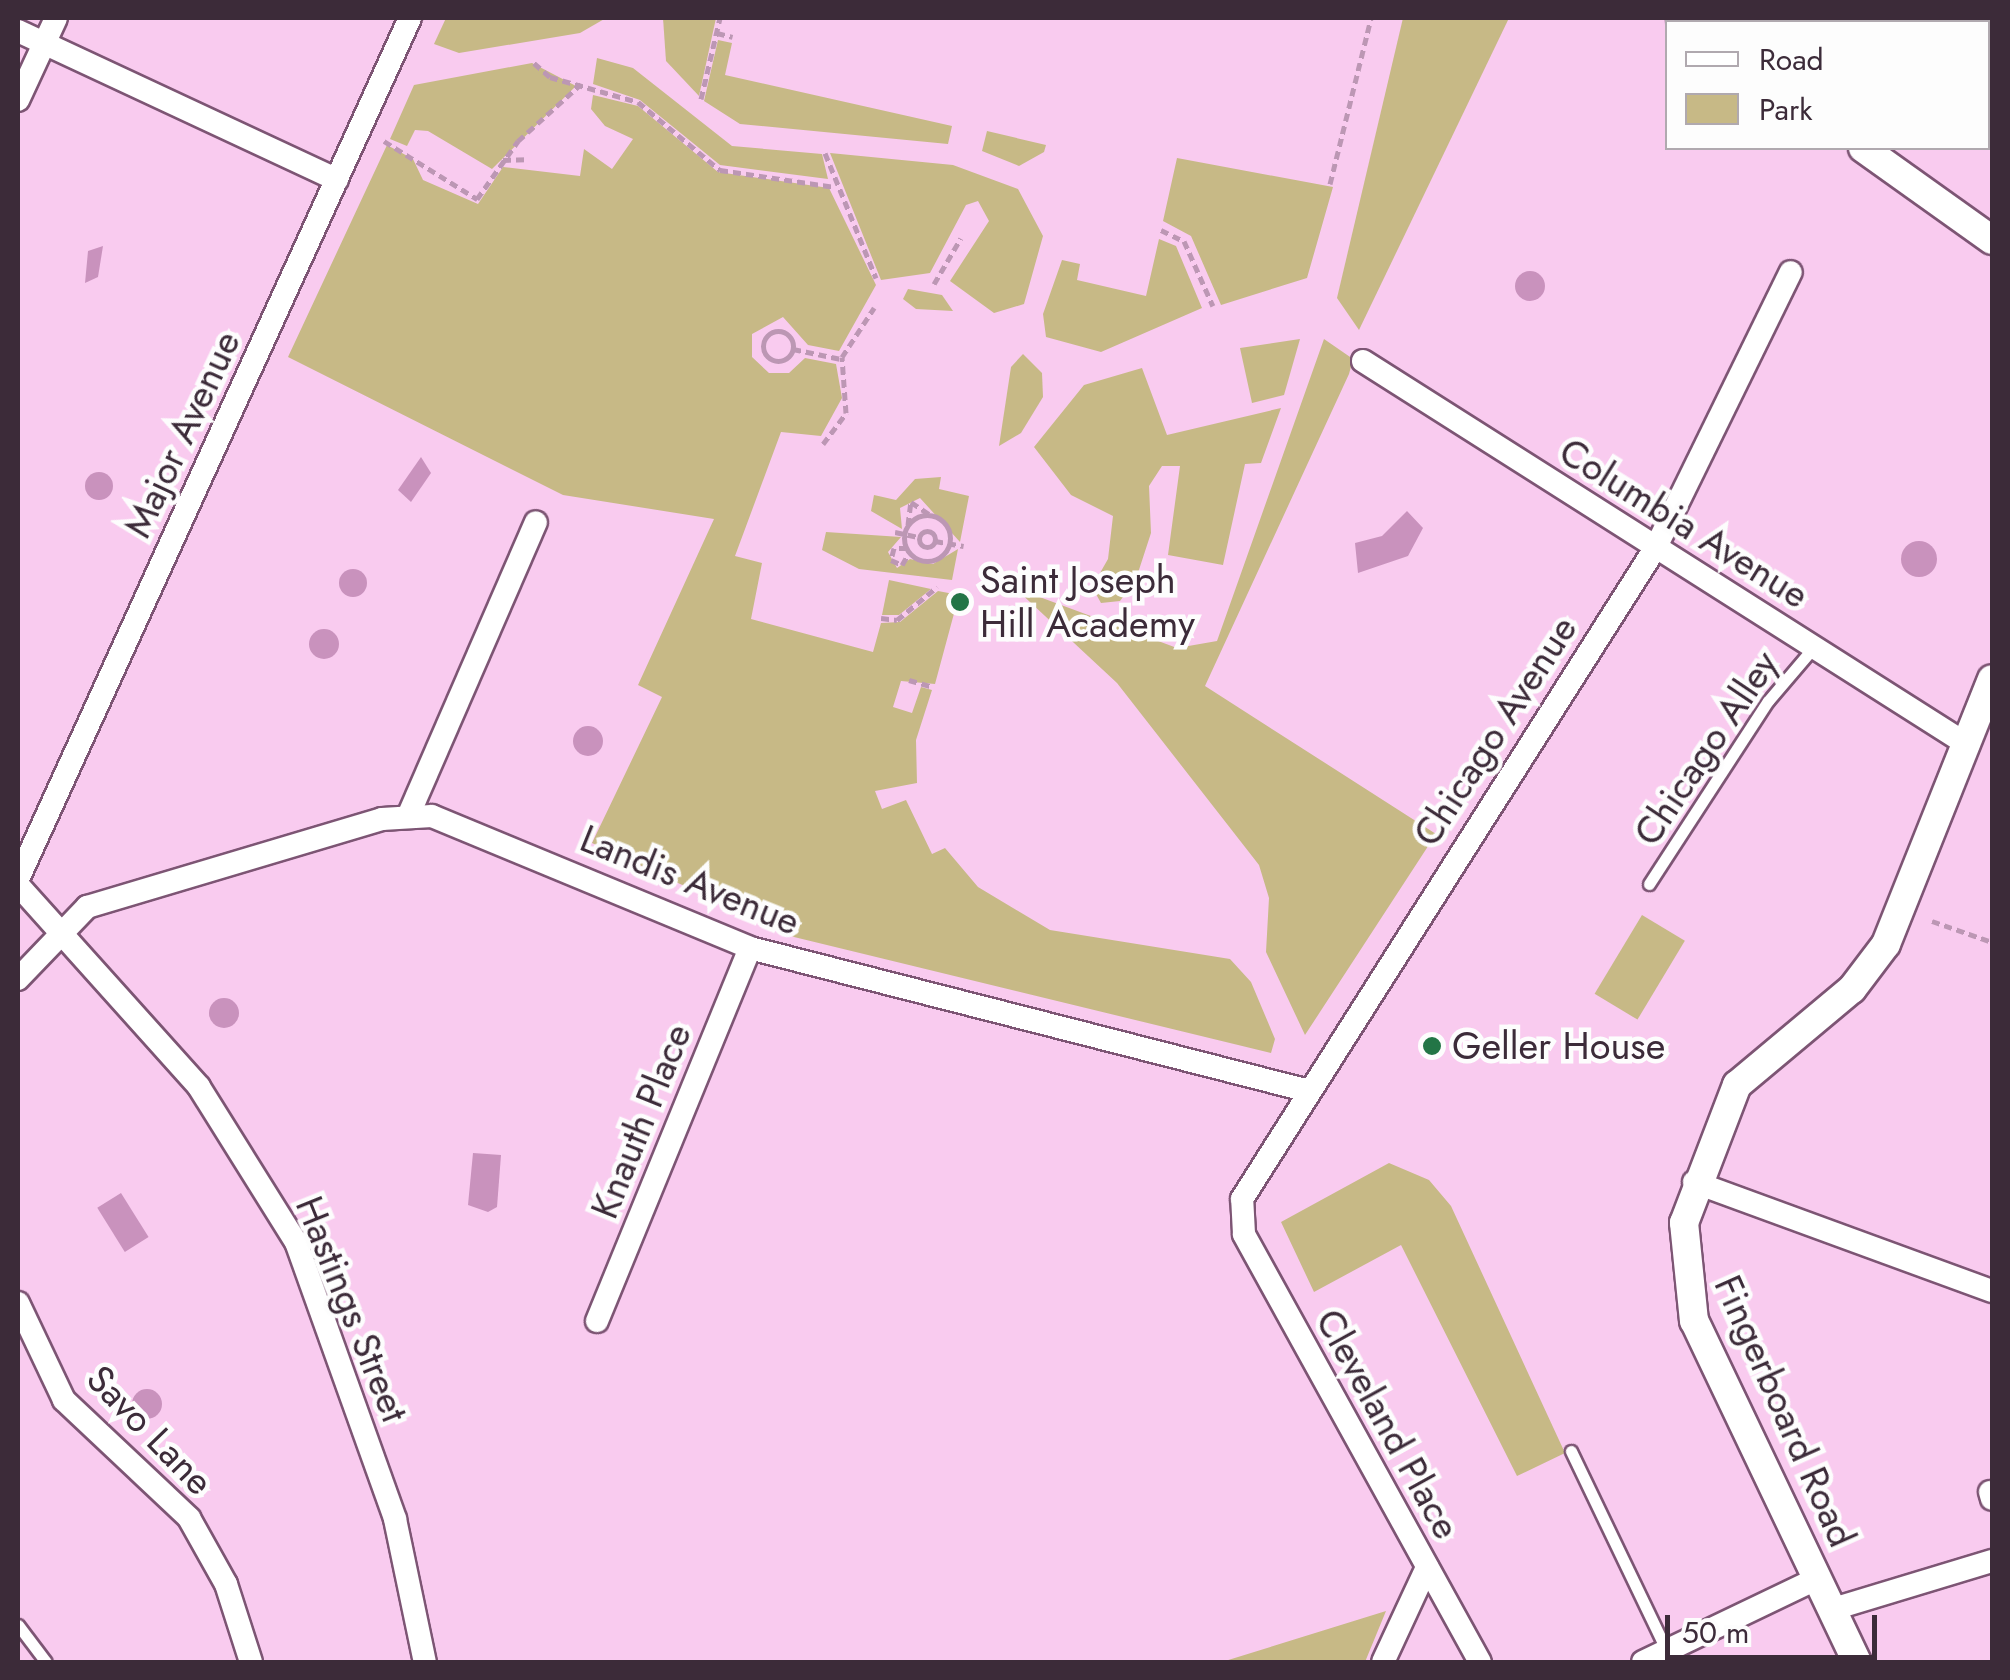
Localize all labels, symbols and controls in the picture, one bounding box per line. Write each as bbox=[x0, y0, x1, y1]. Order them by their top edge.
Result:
legend bbox=[1665, 20, 1990, 150]
text: Road bbox=[1759, 38, 1824, 81]
text: Park bbox=[1759, 88, 1812, 131]
street label: Major Avenue bbox=[114, 324, 250, 544]
street label: Columbia Avenue bbox=[1551, 428, 1817, 618]
place label: Saint Joseph Hill Academy bbox=[980, 557, 1195, 646]
marker: Saint Joseph Hill Academy bbox=[949, 591, 971, 613]
street label: Chicago Avenue bbox=[1404, 608, 1586, 854]
street label: Chicago Alley bbox=[1624, 642, 1788, 854]
street label: Landis Avenue bbox=[574, 815, 806, 945]
street label: Knauth Place bbox=[581, 1017, 701, 1225]
place label: Geller House bbox=[1452, 1023, 1665, 1069]
marker: Geller House bbox=[1421, 1035, 1443, 1057]
street label: Hastings Street bbox=[286, 1190, 418, 1428]
street label: Fingerboard Road bbox=[1705, 1268, 1865, 1554]
street label: Cleveland Place bbox=[1306, 1301, 1470, 1547]
street label: Savo Lane bbox=[77, 1356, 223, 1504]
scale bar bbox=[1670, 1595, 1882, 1657]
text: 50 m bbox=[1682, 1611, 1749, 1654]

